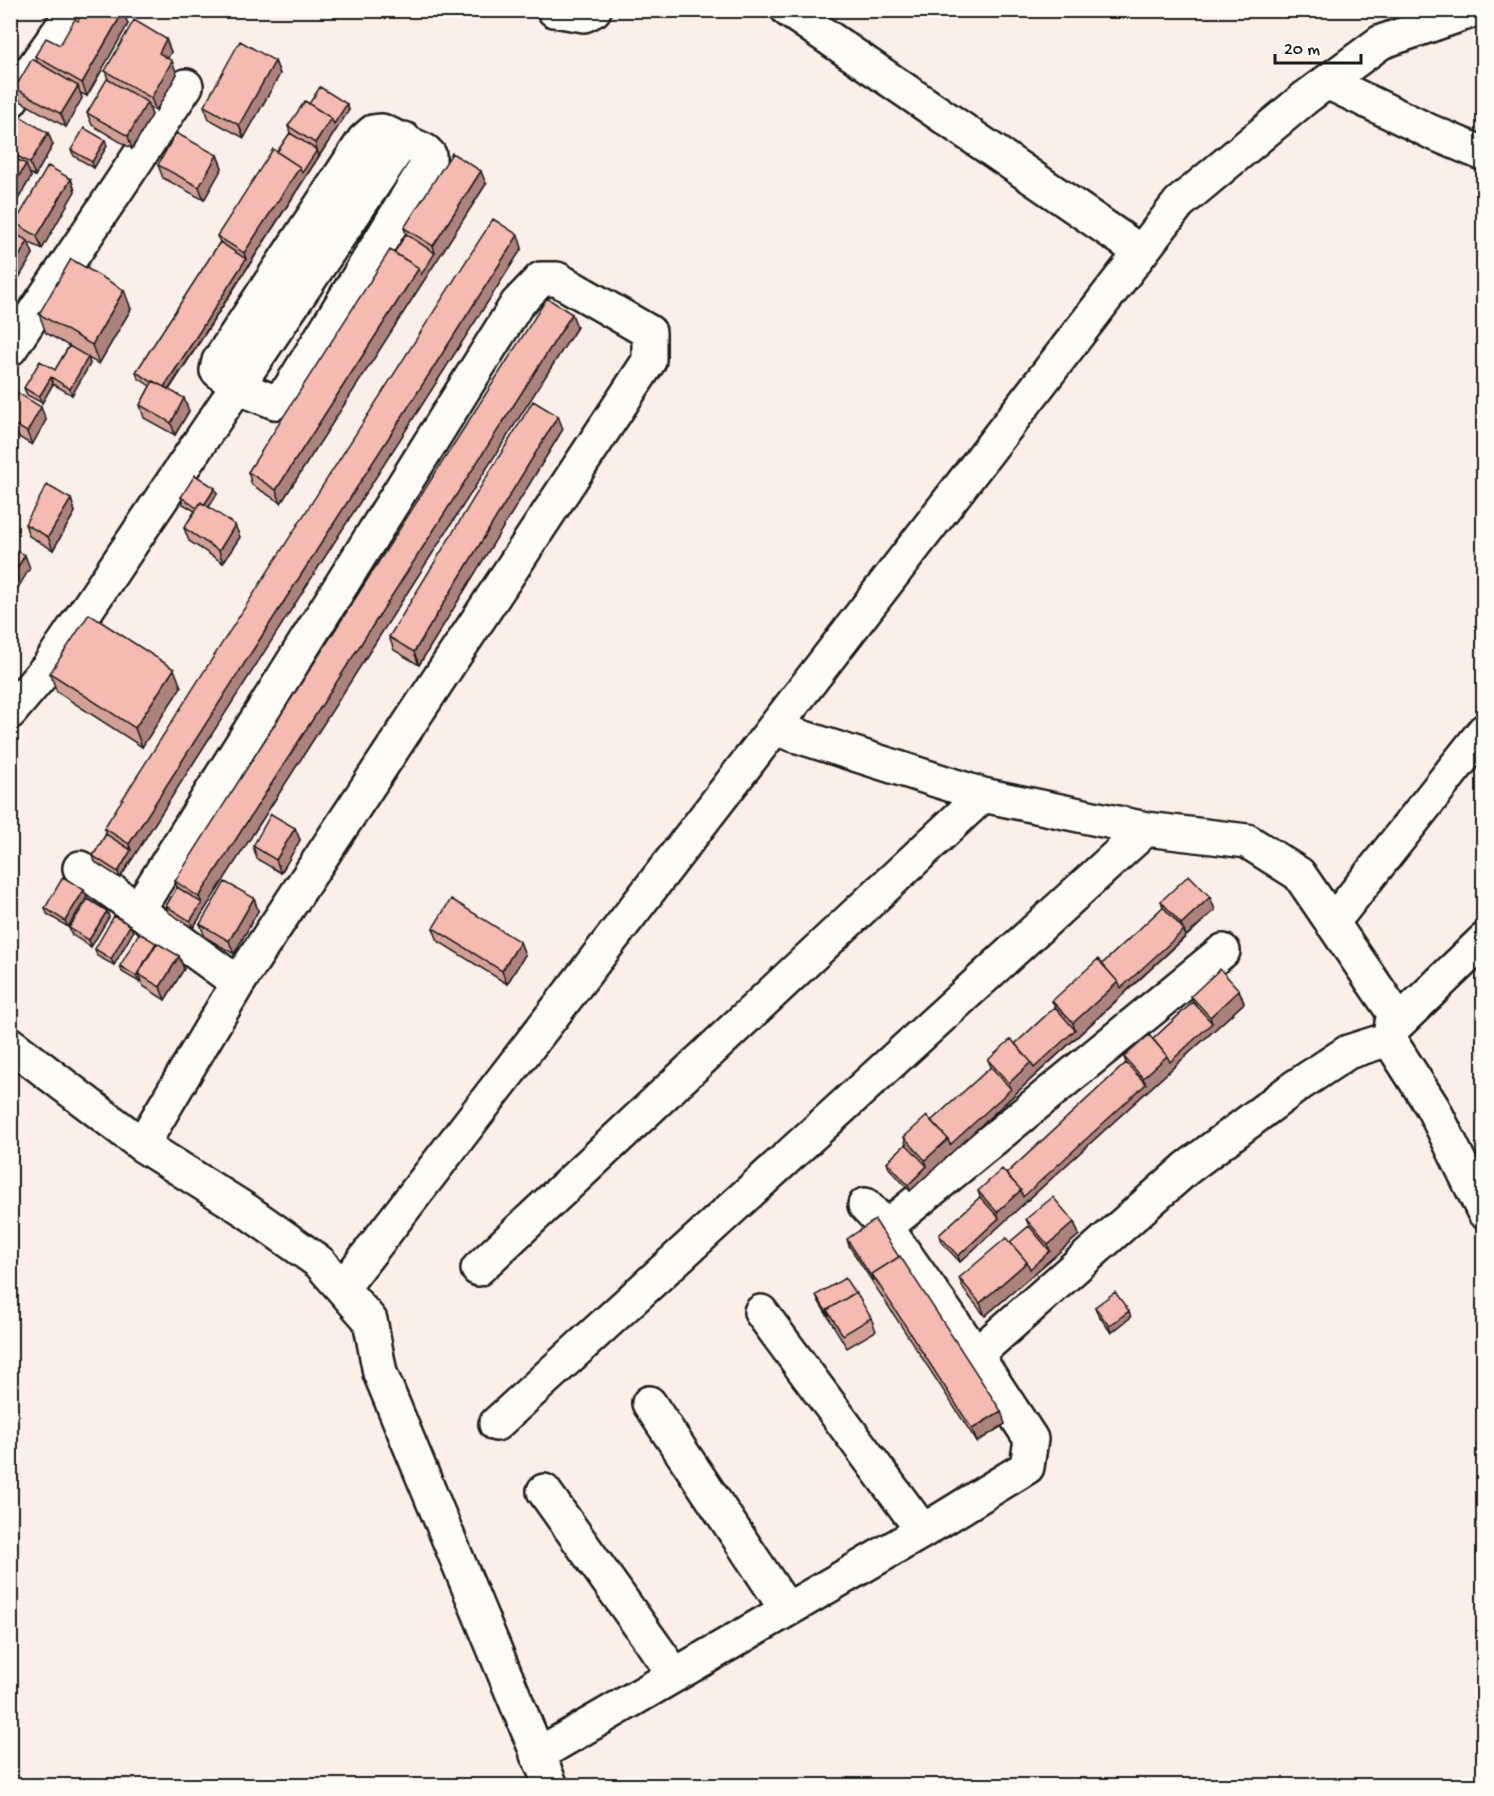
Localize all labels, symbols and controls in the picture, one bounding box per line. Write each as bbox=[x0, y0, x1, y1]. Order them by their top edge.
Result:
scale bar bbox=[1275, 27, 1360, 65]
text: 20 m bbox=[1284, 40, 1320, 61]

